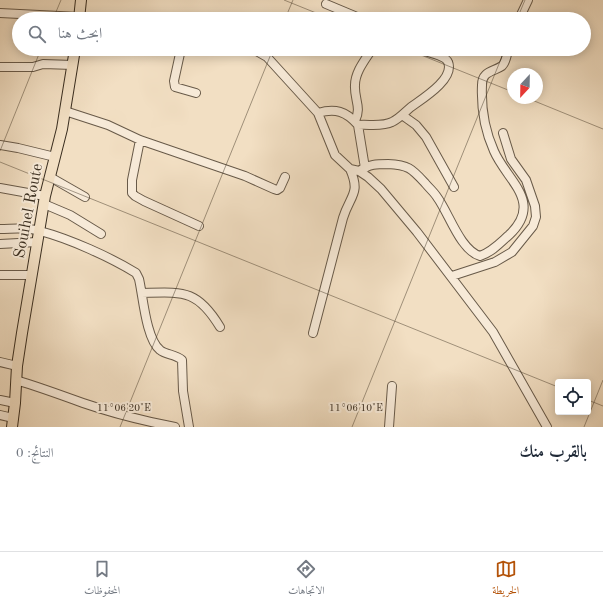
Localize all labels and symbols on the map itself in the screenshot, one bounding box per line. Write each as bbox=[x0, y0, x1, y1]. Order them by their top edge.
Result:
north arrow bbox=[507, 68, 543, 104]
street label: Souihel Route bbox=[12, 162, 46, 260]
text: 11°06'20"E bbox=[97, 403, 151, 413]
text: 11°06'10"E bbox=[329, 403, 383, 413]

